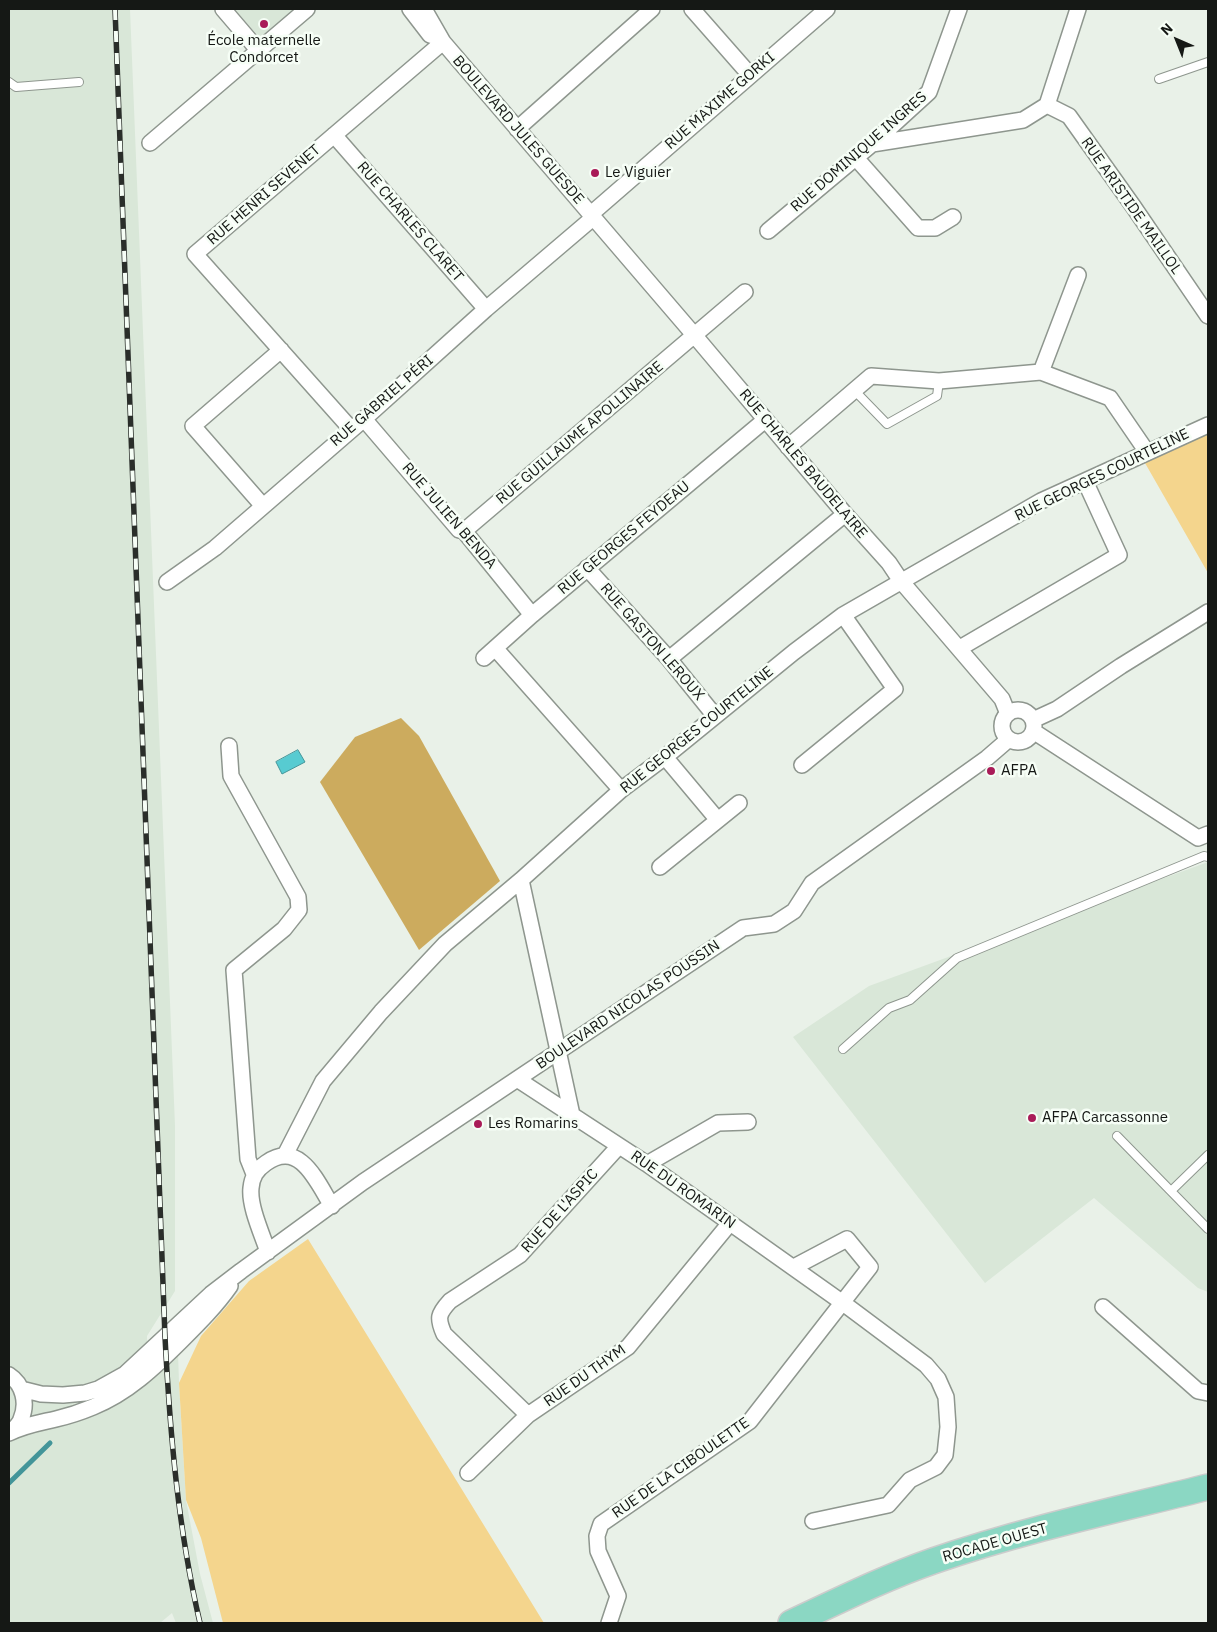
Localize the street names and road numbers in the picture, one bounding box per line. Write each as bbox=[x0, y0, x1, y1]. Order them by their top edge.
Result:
street label: RUE MAXIME GORKI bbox=[661, 48, 779, 154]
street label: BOULEVARD JULES GUESDE bbox=[448, 52, 588, 208]
street label: RUE DOMINIQUE INGRES bbox=[787, 88, 931, 216]
street label: RUE ARISTIDE MAILLOL bbox=[1077, 134, 1185, 278]
street label: RUE HENRI SEVENET bbox=[204, 141, 324, 249]
street label: RUE CHARLES CLARET bbox=[353, 158, 467, 286]
street label: RUE GABRIEL PÉRI bbox=[327, 351, 437, 451]
street label: RUE GUILLAUME APOLLINAIRE bbox=[493, 358, 667, 508]
street label: RUE CHARLES BAUDELAIRE bbox=[735, 386, 871, 542]
street label: RUE GEORGES COURTELINE bbox=[1012, 425, 1192, 525]
street label: RUE JULIEN BENDA bbox=[398, 459, 500, 573]
street label: RUE GEORGES FEYDEAU bbox=[554, 478, 694, 598]
street label: RUE GASTON LEROUX bbox=[596, 580, 708, 704]
street label: RUE GEORGES COURTELINE bbox=[617, 663, 777, 797]
street label: BOULEVARD NICOLAS POUSSIN bbox=[533, 937, 723, 1073]
street label: RUE DU ROMARIN bbox=[627, 1147, 739, 1233]
street label: RUE DE L'ASPIC bbox=[518, 1165, 602, 1257]
street label: RUE DU THYM bbox=[541, 1341, 629, 1411]
street label: RUE DE LA CIBOULETTE bbox=[609, 1414, 753, 1522]
street label: ROCADE OUEST bbox=[941, 1519, 1049, 1567]

